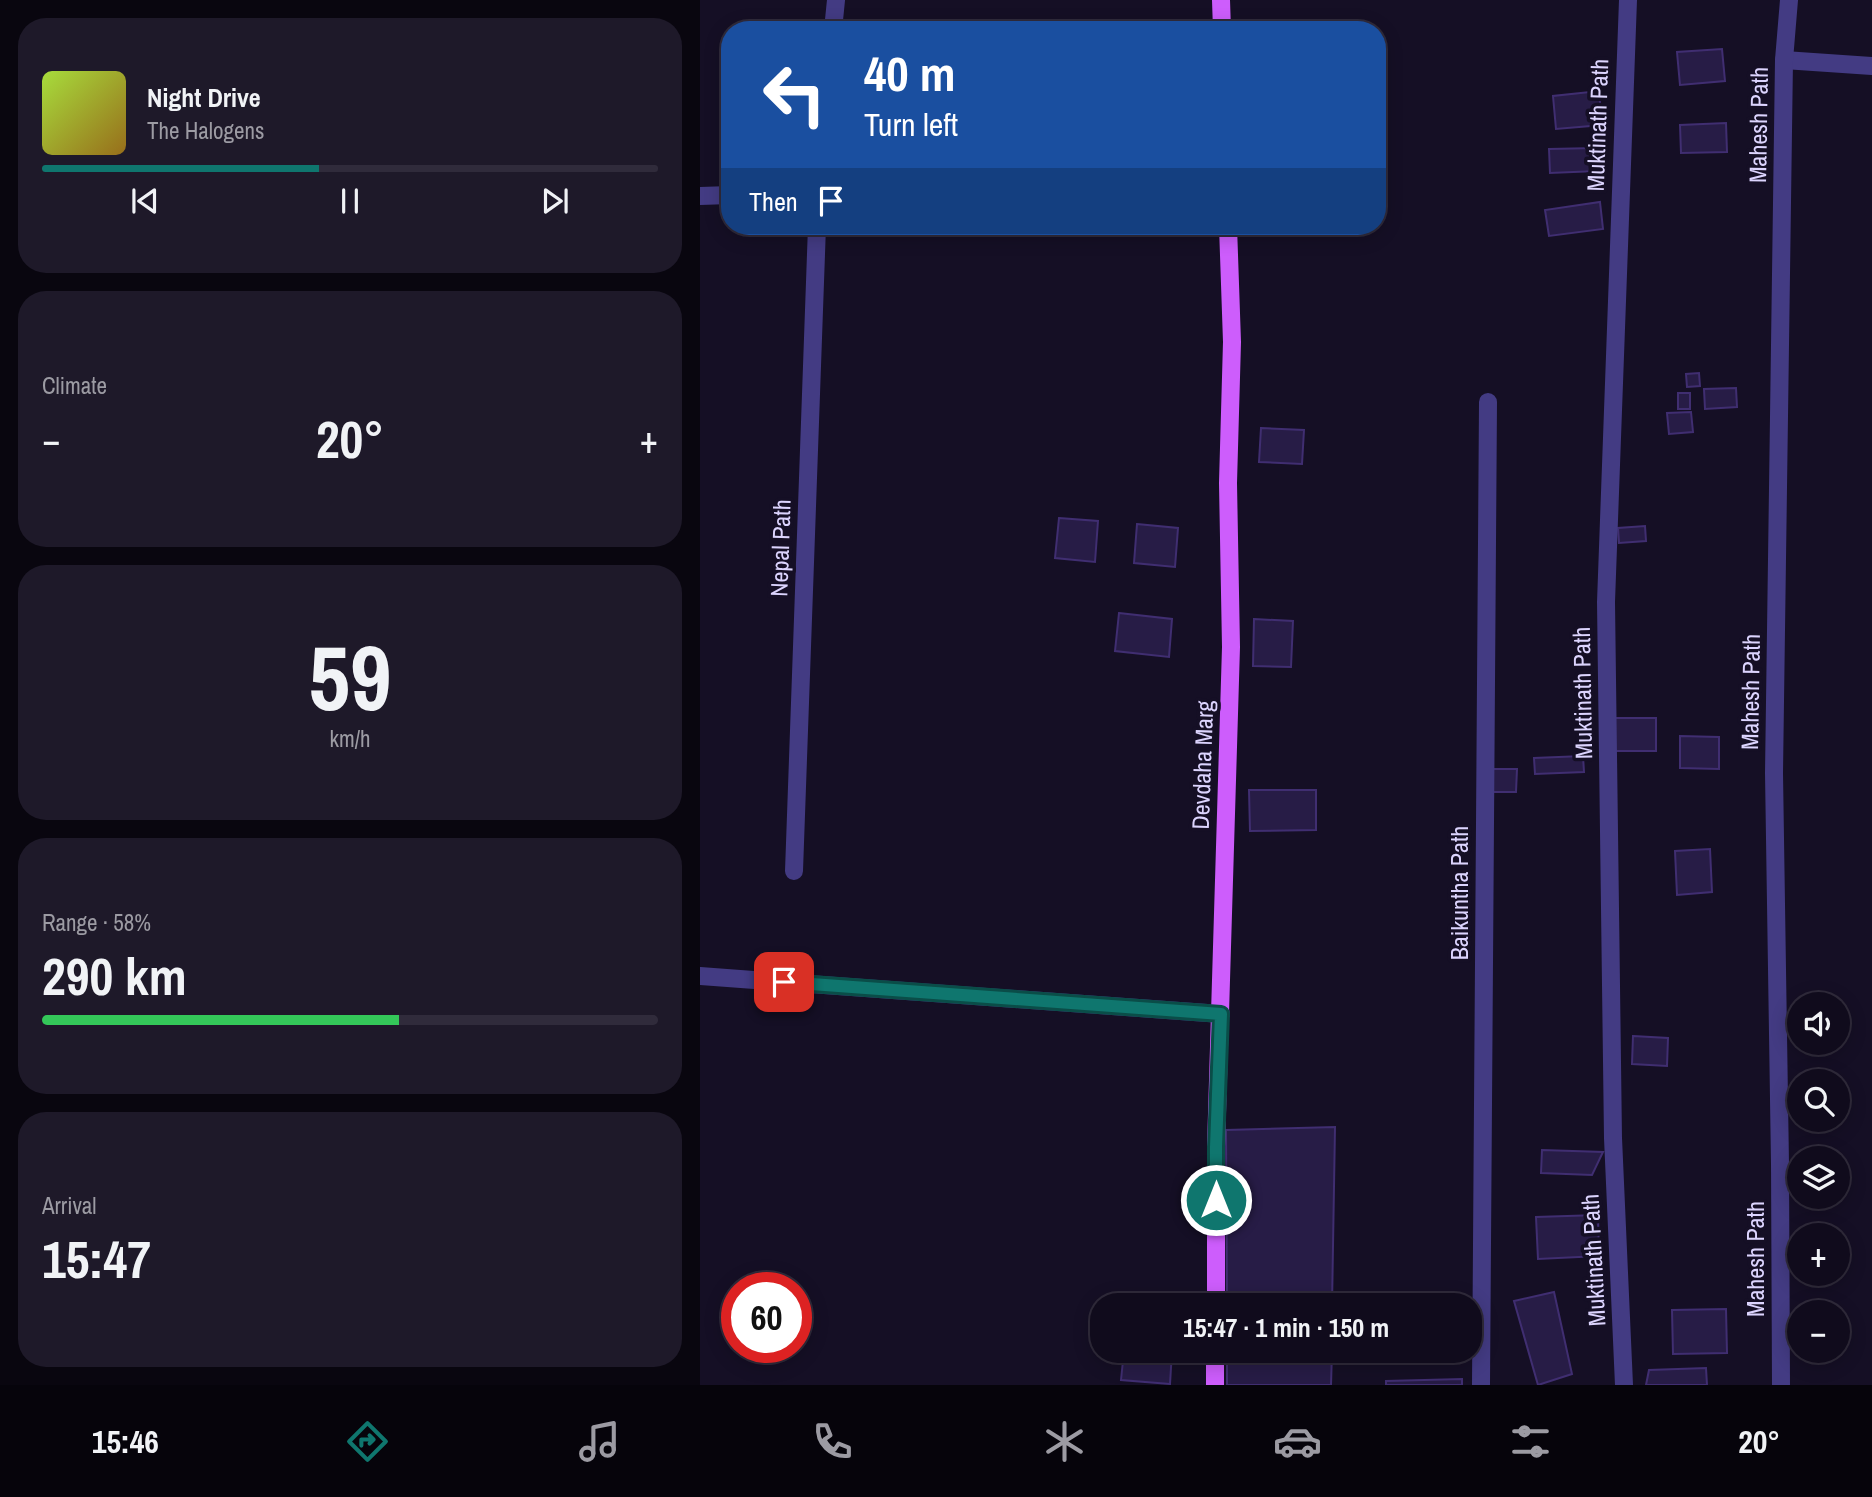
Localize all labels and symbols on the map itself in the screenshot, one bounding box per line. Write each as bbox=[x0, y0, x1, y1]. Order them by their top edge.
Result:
street label: Muktinath Path bbox=[1579, 58, 1615, 192]
street label: Mahesh Path bbox=[1741, 67, 1775, 183]
street label: Nepal Path bbox=[762, 499, 798, 597]
street label: Muktinath Path bbox=[1565, 627, 1599, 759]
street label: Mahesh Path bbox=[1733, 634, 1767, 750]
street label: Devdaha Marg bbox=[1184, 700, 1220, 830]
street label: Baikuntha Path bbox=[1443, 826, 1475, 960]
pin bbox=[754, 952, 814, 1012]
position arrow bbox=[1179, 1163, 1253, 1237]
street label: Muktinath Path bbox=[1574, 1193, 1612, 1327]
street label: Mahesh Path bbox=[1739, 1201, 1771, 1317]
speed limit sign: 60 bbox=[721, 1272, 812, 1363]

